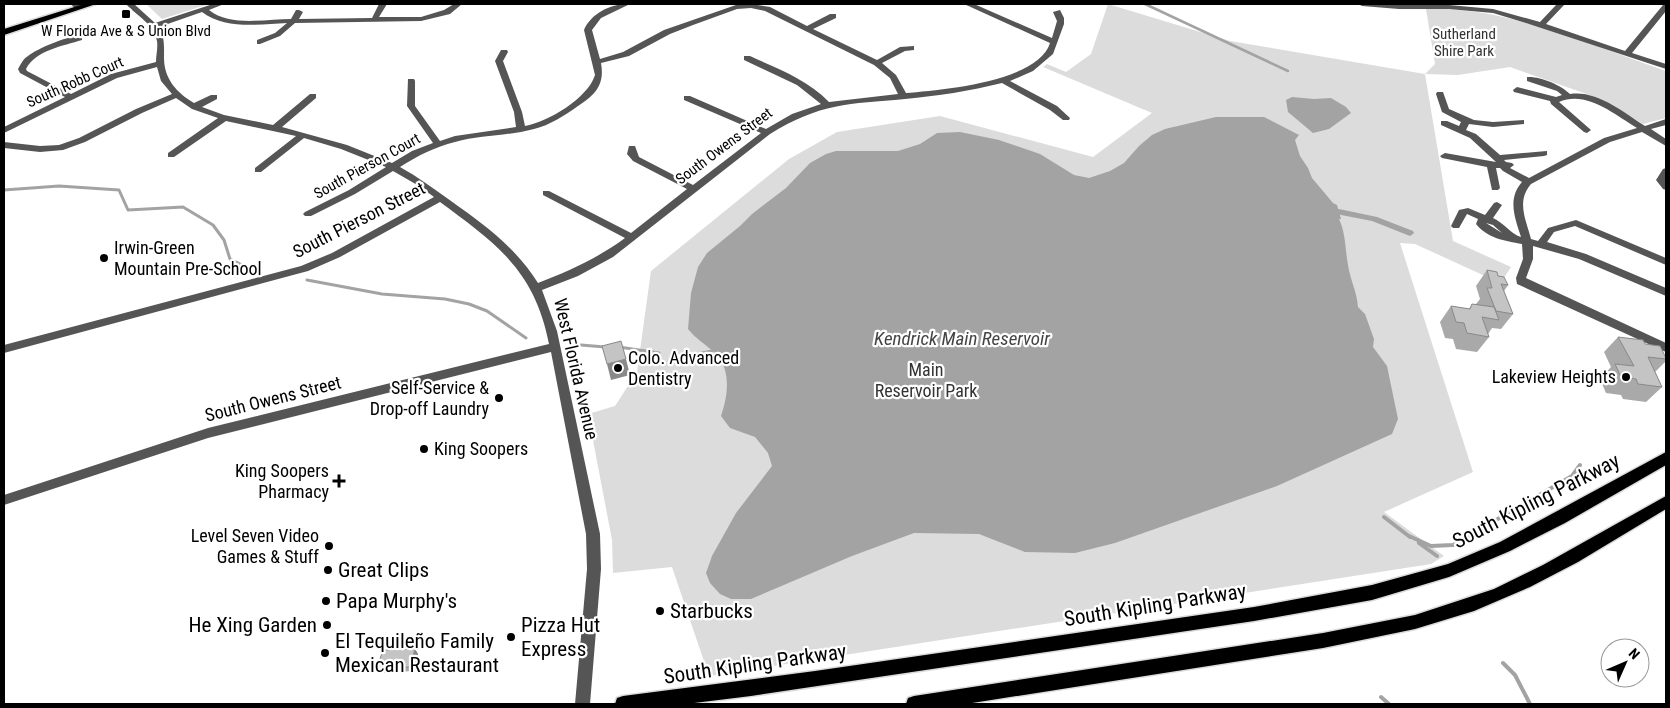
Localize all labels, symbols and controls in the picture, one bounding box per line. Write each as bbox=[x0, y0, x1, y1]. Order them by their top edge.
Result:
marker: W Florida Ave & S Union Blvd bbox=[120, 8, 132, 20]
place label: W Florida Ave & S Union Blvd bbox=[41, 22, 211, 40]
park label: Sutherland Shire Park bbox=[1432, 25, 1496, 60]
street label: South Robb Court bbox=[24, 53, 126, 111]
street label: South Owens Street bbox=[672, 104, 776, 188]
street label: South Pierson Court bbox=[311, 129, 423, 203]
street label: South Pierson Street bbox=[289, 177, 428, 262]
place label: Irwin-Green Mountain Pre-School bbox=[114, 237, 262, 279]
marker: Irwin-Green Mountain Pre-School bbox=[98, 252, 110, 264]
street label: West Florida Avenue bbox=[550, 296, 603, 442]
water label: Kendrick Main Reservoir bbox=[874, 327, 1050, 350]
place label: Colo. Advanced Dentistry bbox=[628, 347, 739, 389]
park label: Main Reservoir Park bbox=[875, 359, 977, 401]
marker: Colo. Advanced Dentistry bbox=[612, 362, 624, 374]
place label: Lakeview Heights bbox=[1492, 366, 1616, 387]
street label: South Owens Street bbox=[203, 371, 343, 426]
marker: Lakeview Heights bbox=[1620, 371, 1632, 383]
place label: Self-Service & Drop-off Laundry bbox=[370, 377, 489, 419]
marker: Self-Service & Drop-off Laundry bbox=[493, 392, 505, 404]
place label: King Soopers bbox=[434, 438, 528, 459]
marker: King Soopers bbox=[418, 443, 430, 455]
street label: South Kipling Parkway bbox=[1449, 448, 1624, 553]
place label: King Soopers Pharmacy bbox=[235, 460, 329, 502]
marker: King Soopers Pharmacy bbox=[333, 475, 345, 487]
place label: Level Seven Video Games & Stuff bbox=[191, 525, 319, 567]
marker: Level Seven Video Games & Stuff bbox=[323, 540, 335, 552]
place label: Great Clips bbox=[338, 558, 429, 582]
marker: Great Clips bbox=[322, 564, 334, 576]
street label: South Kipling Parkway bbox=[1062, 579, 1248, 631]
place label: Papa Murphy's bbox=[336, 589, 457, 613]
marker: Papa Murphy's bbox=[320, 595, 332, 607]
place label: Starbucks bbox=[670, 599, 753, 623]
marker: Starbucks bbox=[654, 605, 666, 617]
place label: He Xing Garden bbox=[188, 613, 317, 637]
place label: Pizza Hut Express bbox=[521, 613, 600, 661]
marker: He Xing Garden bbox=[321, 619, 333, 631]
place label: El Tequileño Family Mexican Restaurant bbox=[335, 629, 499, 677]
marker: Pizza Hut Express bbox=[505, 631, 517, 643]
north arrow bbox=[1600, 638, 1650, 688]
street label: South Kipling Parkway bbox=[662, 639, 848, 689]
text: N bbox=[1626, 645, 1643, 662]
marker: El Tequileño Family Mexican Restaurant bbox=[319, 647, 331, 659]

